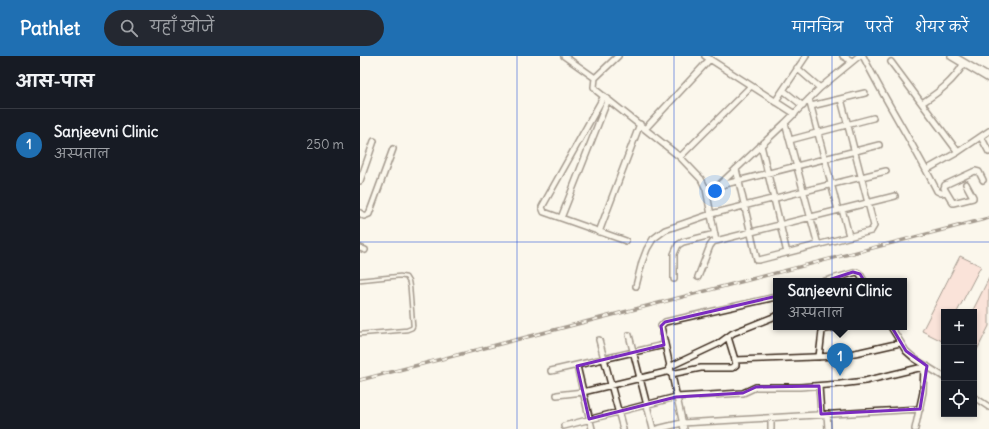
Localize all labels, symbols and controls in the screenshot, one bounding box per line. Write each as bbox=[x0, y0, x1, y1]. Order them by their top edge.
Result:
search box bbox=[104, 10, 384, 46]
text: Pathlet bbox=[20, 16, 80, 40]
icon: search bbox=[118, 17, 140, 39]
text: यहाँ खोजें bbox=[150, 17, 214, 36]
text: मानचित्र bbox=[792, 18, 843, 36]
text: परतें bbox=[865, 18, 893, 36]
text: शेयर करें bbox=[915, 18, 969, 36]
text: आस-पास bbox=[16, 70, 94, 92]
text: Sanjeevni Clinic bbox=[54, 122, 158, 141]
text: 1 bbox=[26, 136, 32, 153]
text: 250 m bbox=[306, 136, 344, 153]
text: अस्पताल bbox=[54, 145, 109, 162]
your location bbox=[705, 181, 725, 201]
popup bbox=[773, 278, 907, 330]
text: Sanjeevni Clinic bbox=[788, 281, 892, 300]
text: अस्पताल bbox=[788, 304, 843, 321]
map controls bbox=[941, 309, 977, 417]
button: + bbox=[941, 309, 977, 345]
pin: 1 bbox=[827, 343, 853, 376]
button: − bbox=[941, 345, 977, 381]
button: locate bbox=[941, 381, 977, 417]

